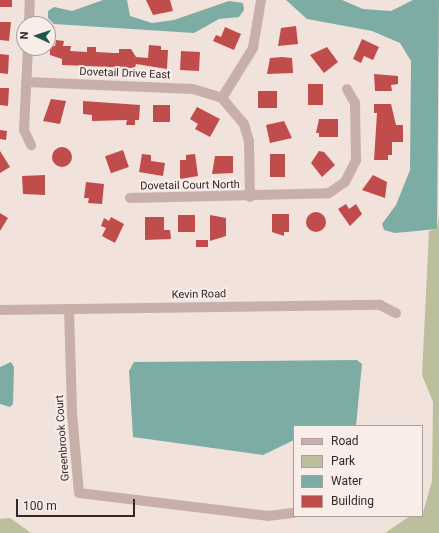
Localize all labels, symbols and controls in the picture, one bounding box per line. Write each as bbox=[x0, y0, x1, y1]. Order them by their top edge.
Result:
north arrow bbox=[16, 16, 56, 56]
text: N bbox=[18, 31, 31, 40]
street label: Dovetail Drive East bbox=[79, 66, 171, 82]
street label: Dovetail Court North bbox=[140, 179, 240, 193]
street label: Kevin Road bbox=[172, 288, 226, 302]
street label: Greenbrook Court bbox=[53, 394, 73, 482]
legend bbox=[293, 425, 423, 517]
text: Road bbox=[331, 434, 359, 448]
text: Park bbox=[331, 454, 355, 468]
text: Water bbox=[331, 474, 362, 488]
scale bar bbox=[18, 491, 137, 517]
text: Building bbox=[331, 494, 374, 508]
text: 100 m bbox=[23, 499, 57, 513]

